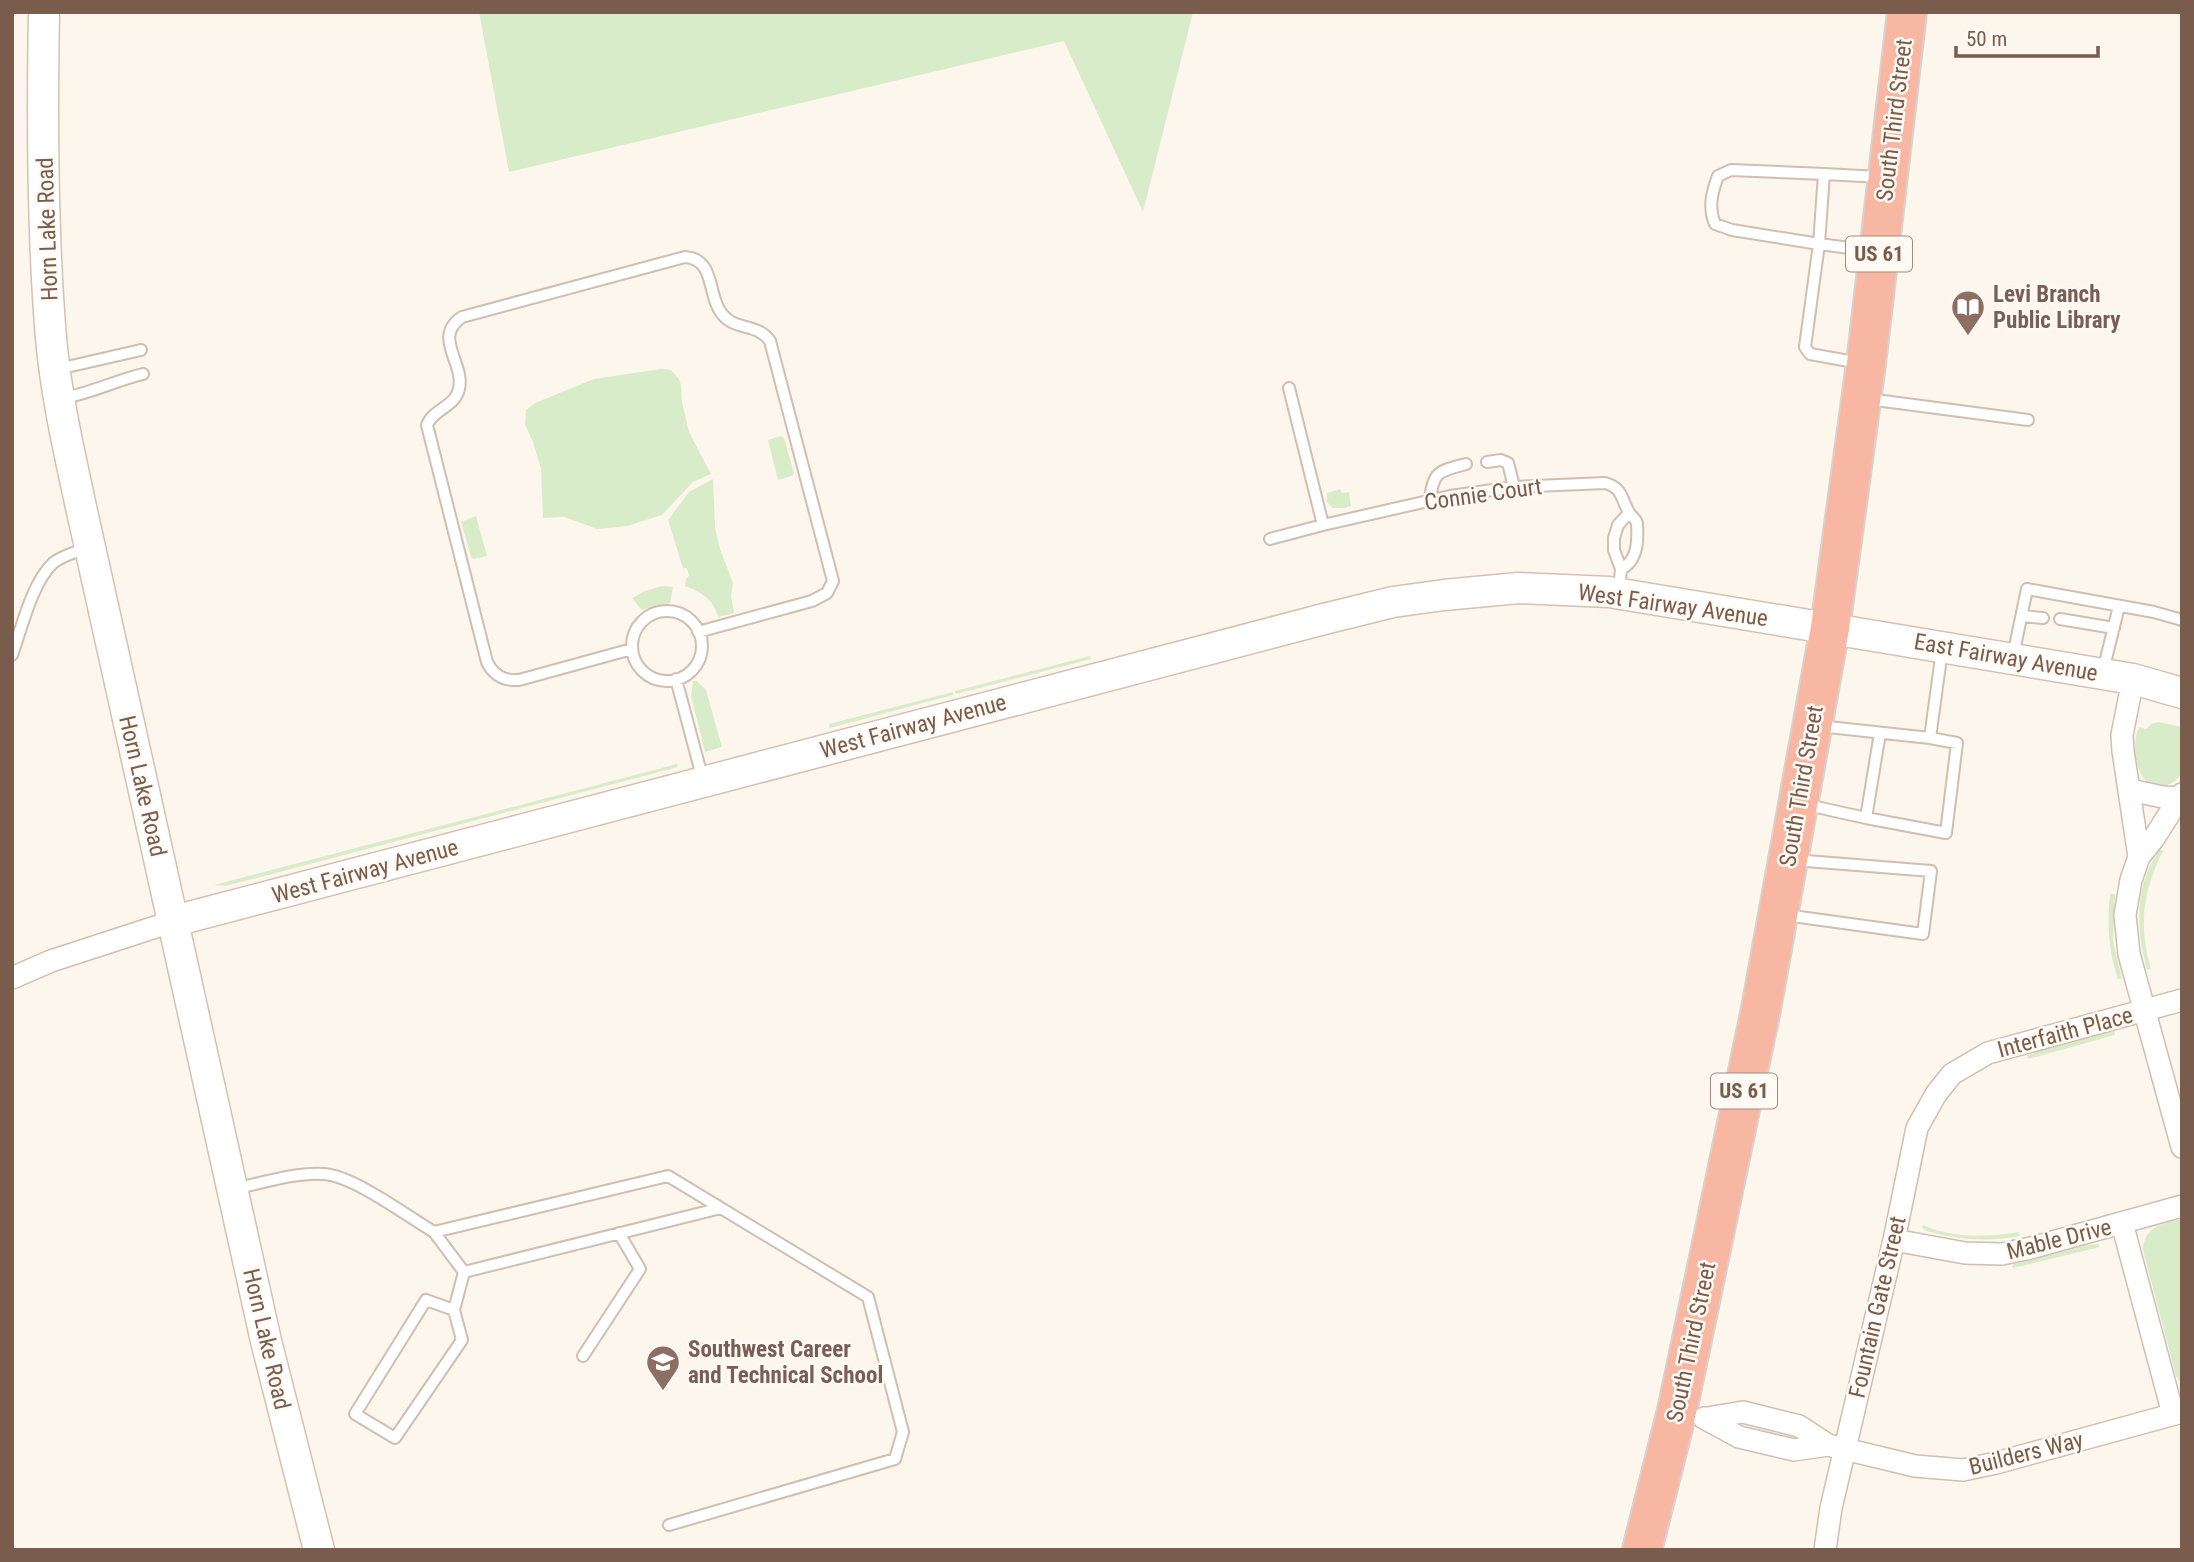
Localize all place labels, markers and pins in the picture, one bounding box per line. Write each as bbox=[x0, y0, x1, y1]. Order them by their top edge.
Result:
place label: Levi Branch Public Library bbox=[1993, 281, 2121, 334]
library icon: Levi Branch Public Library bbox=[1949, 288, 1987, 337]
place label: Southwest Career and Technical School bbox=[688, 1336, 883, 1389]
school or university icon: Southwest Career and Technical School bbox=[644, 1343, 682, 1392]

